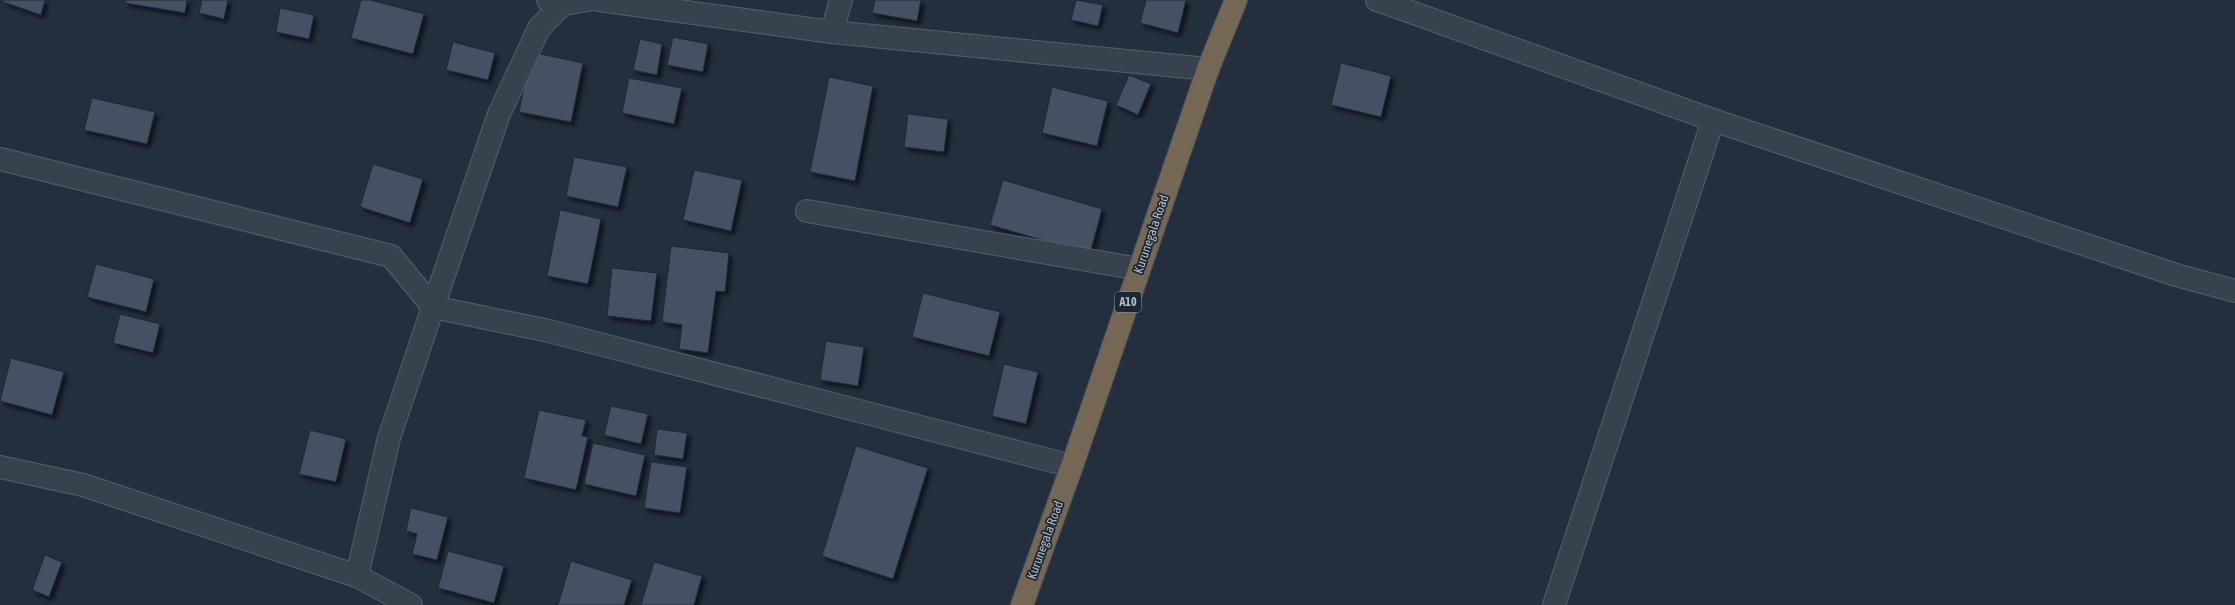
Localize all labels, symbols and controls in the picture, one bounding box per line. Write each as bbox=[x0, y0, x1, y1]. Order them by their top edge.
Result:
street label: Kurunegala Road bbox=[1131, 193, 1171, 275]
road number: A10 bbox=[1115, 292, 1141, 312]
street label: Kurunegala Road bbox=[1024, 499, 1066, 581]

